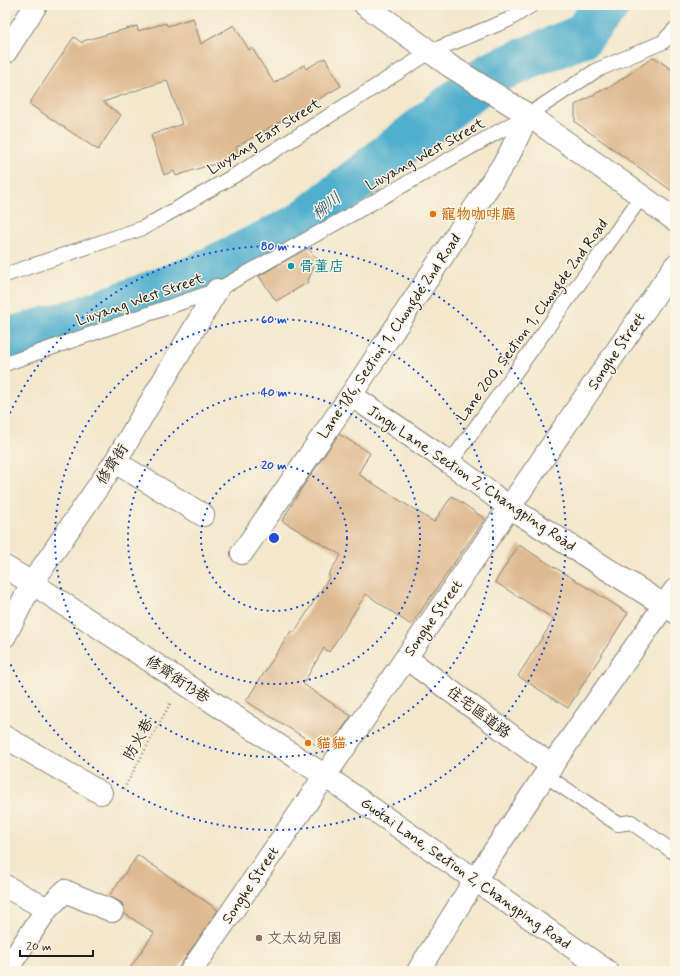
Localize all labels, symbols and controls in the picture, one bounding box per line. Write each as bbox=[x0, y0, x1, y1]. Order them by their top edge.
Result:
street label: Liuyang East Street bbox=[204, 94, 325, 180]
street label: Liuyang West Street bbox=[362, 114, 489, 196]
water label: 柳川 bbox=[308, 187, 347, 224]
place label: 寵物咖啡廳 bbox=[441, 205, 516, 225]
marker: 寵物咖啡廳 bbox=[428, 209, 438, 219]
street label: Lane 200, Section 1, Chongde 2nd Road bbox=[452, 215, 614, 426]
street label: Lane 186, Section 1, Chongde 2nd Road bbox=[314, 230, 467, 443]
text: 80 m bbox=[261, 239, 288, 255]
place label: 骨董店 bbox=[299, 257, 344, 277]
marker: 骨董店 bbox=[286, 261, 296, 271]
street label: Liuyang West Street bbox=[74, 269, 207, 331]
street label: Songhe Street bbox=[584, 309, 651, 395]
text: 60 m bbox=[261, 312, 287, 328]
text: 40 m bbox=[261, 385, 288, 401]
street label: Jingu Lane, Section 2, Changping Road bbox=[363, 401, 580, 557]
street label: 修齊街 bbox=[92, 440, 133, 489]
text: 20 m bbox=[261, 458, 287, 474]
centre of rings bbox=[267, 531, 281, 545]
street label: Songhe Street bbox=[400, 576, 469, 661]
street label: 修齊街13巷 bbox=[141, 652, 214, 708]
street label: 住宅區道路 bbox=[442, 682, 514, 743]
street label: 防火巷 bbox=[119, 715, 158, 764]
place label: 貓貓 bbox=[316, 734, 346, 754]
marker: 貓貓 bbox=[303, 738, 313, 748]
street label: Guotai Lane, Section 2, Changping Road bbox=[356, 793, 575, 954]
street label: Songhe Street bbox=[218, 843, 285, 929]
place label: 文太幼兒園 bbox=[267, 929, 342, 949]
scale bar bbox=[20, 932, 93, 958]
marker: 文太幼兒園 bbox=[254, 933, 264, 943]
text: 20 m bbox=[26, 939, 52, 955]

